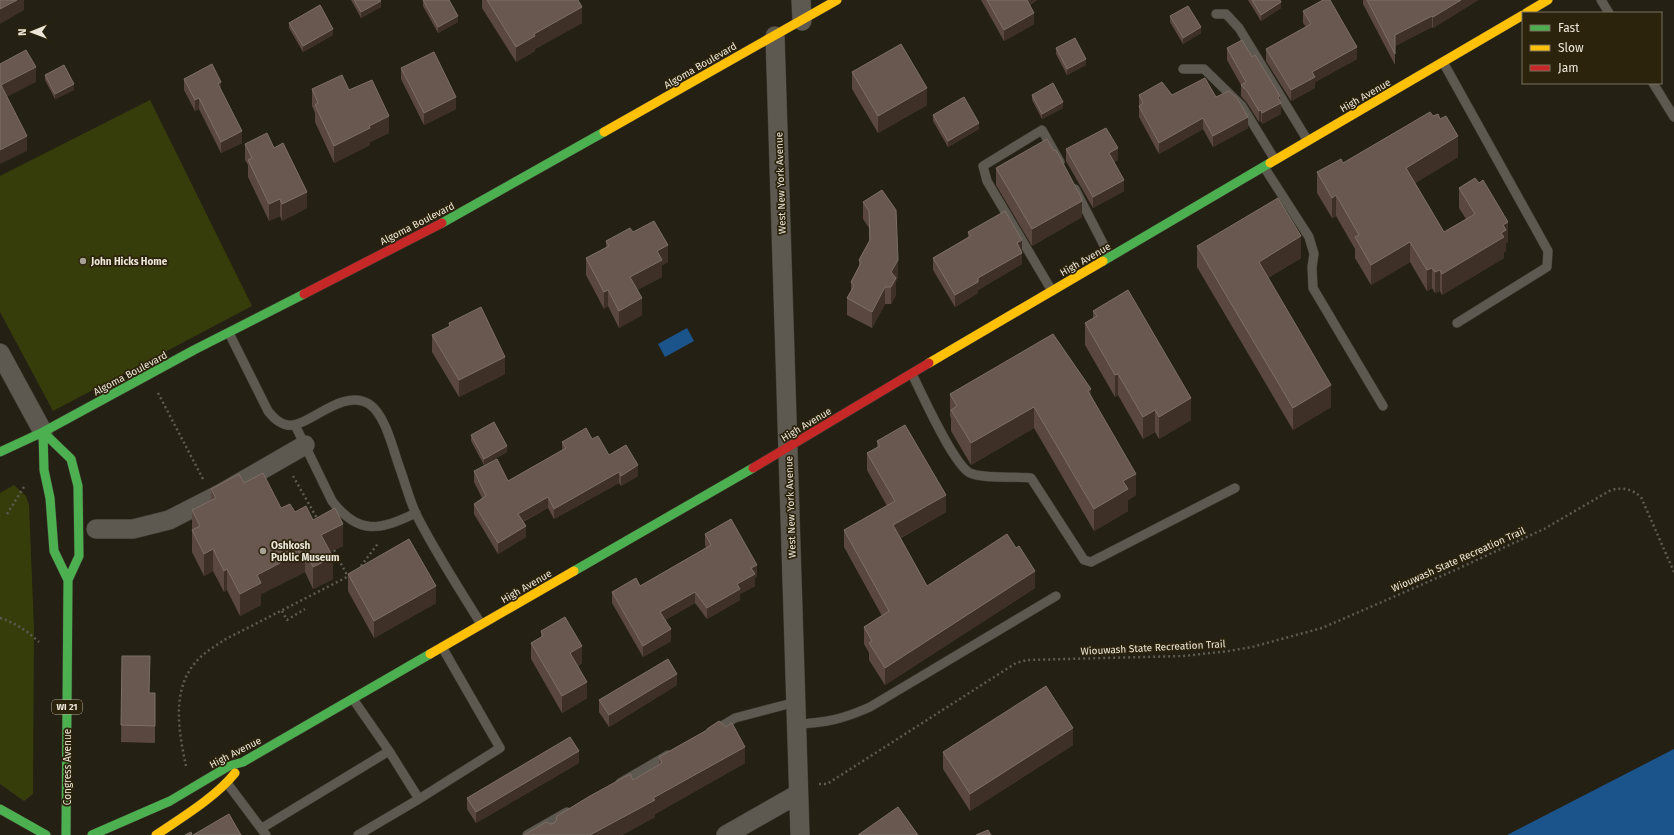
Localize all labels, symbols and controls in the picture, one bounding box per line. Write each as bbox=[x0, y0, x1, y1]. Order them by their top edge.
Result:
north arrow bbox=[12, 12, 52, 52]
legend bbox=[1522, 12, 1662, 84]
text: Fast bbox=[1558, 21, 1580, 35]
text: N bbox=[16, 28, 29, 36]
street label: Algoma Boulevard bbox=[662, 40, 739, 92]
text: Slow bbox=[1558, 41, 1584, 55]
text: Jam bbox=[1558, 61, 1578, 75]
street label: High Avenue bbox=[1338, 77, 1393, 115]
street label: West New York Avenue bbox=[773, 132, 789, 234]
street label: Algoma Boulevard bbox=[378, 200, 457, 248]
street label: High Avenue bbox=[1058, 241, 1113, 279]
marker: John Hicks Home bbox=[78, 256, 88, 266]
place label: John Hicks Home bbox=[90, 256, 168, 268]
street label: Algoma Boulevard bbox=[91, 349, 169, 398]
street label: High Avenue bbox=[779, 405, 834, 445]
street label: West New York Avenue bbox=[783, 456, 799, 558]
street label: Wiouwash State Recreation Trail bbox=[1390, 525, 1527, 595]
place label: Oshkosh Public Museum bbox=[271, 540, 339, 564]
marker: Oshkosh Public Museum bbox=[258, 546, 268, 556]
street label: High Avenue bbox=[499, 568, 554, 606]
street label: Wiouwash State Recreation Trail bbox=[1080, 638, 1226, 658]
road number: WI 21 bbox=[52, 700, 82, 714]
street label: Congress Avenue bbox=[62, 729, 74, 805]
street label: High Avenue bbox=[208, 735, 263, 771]

